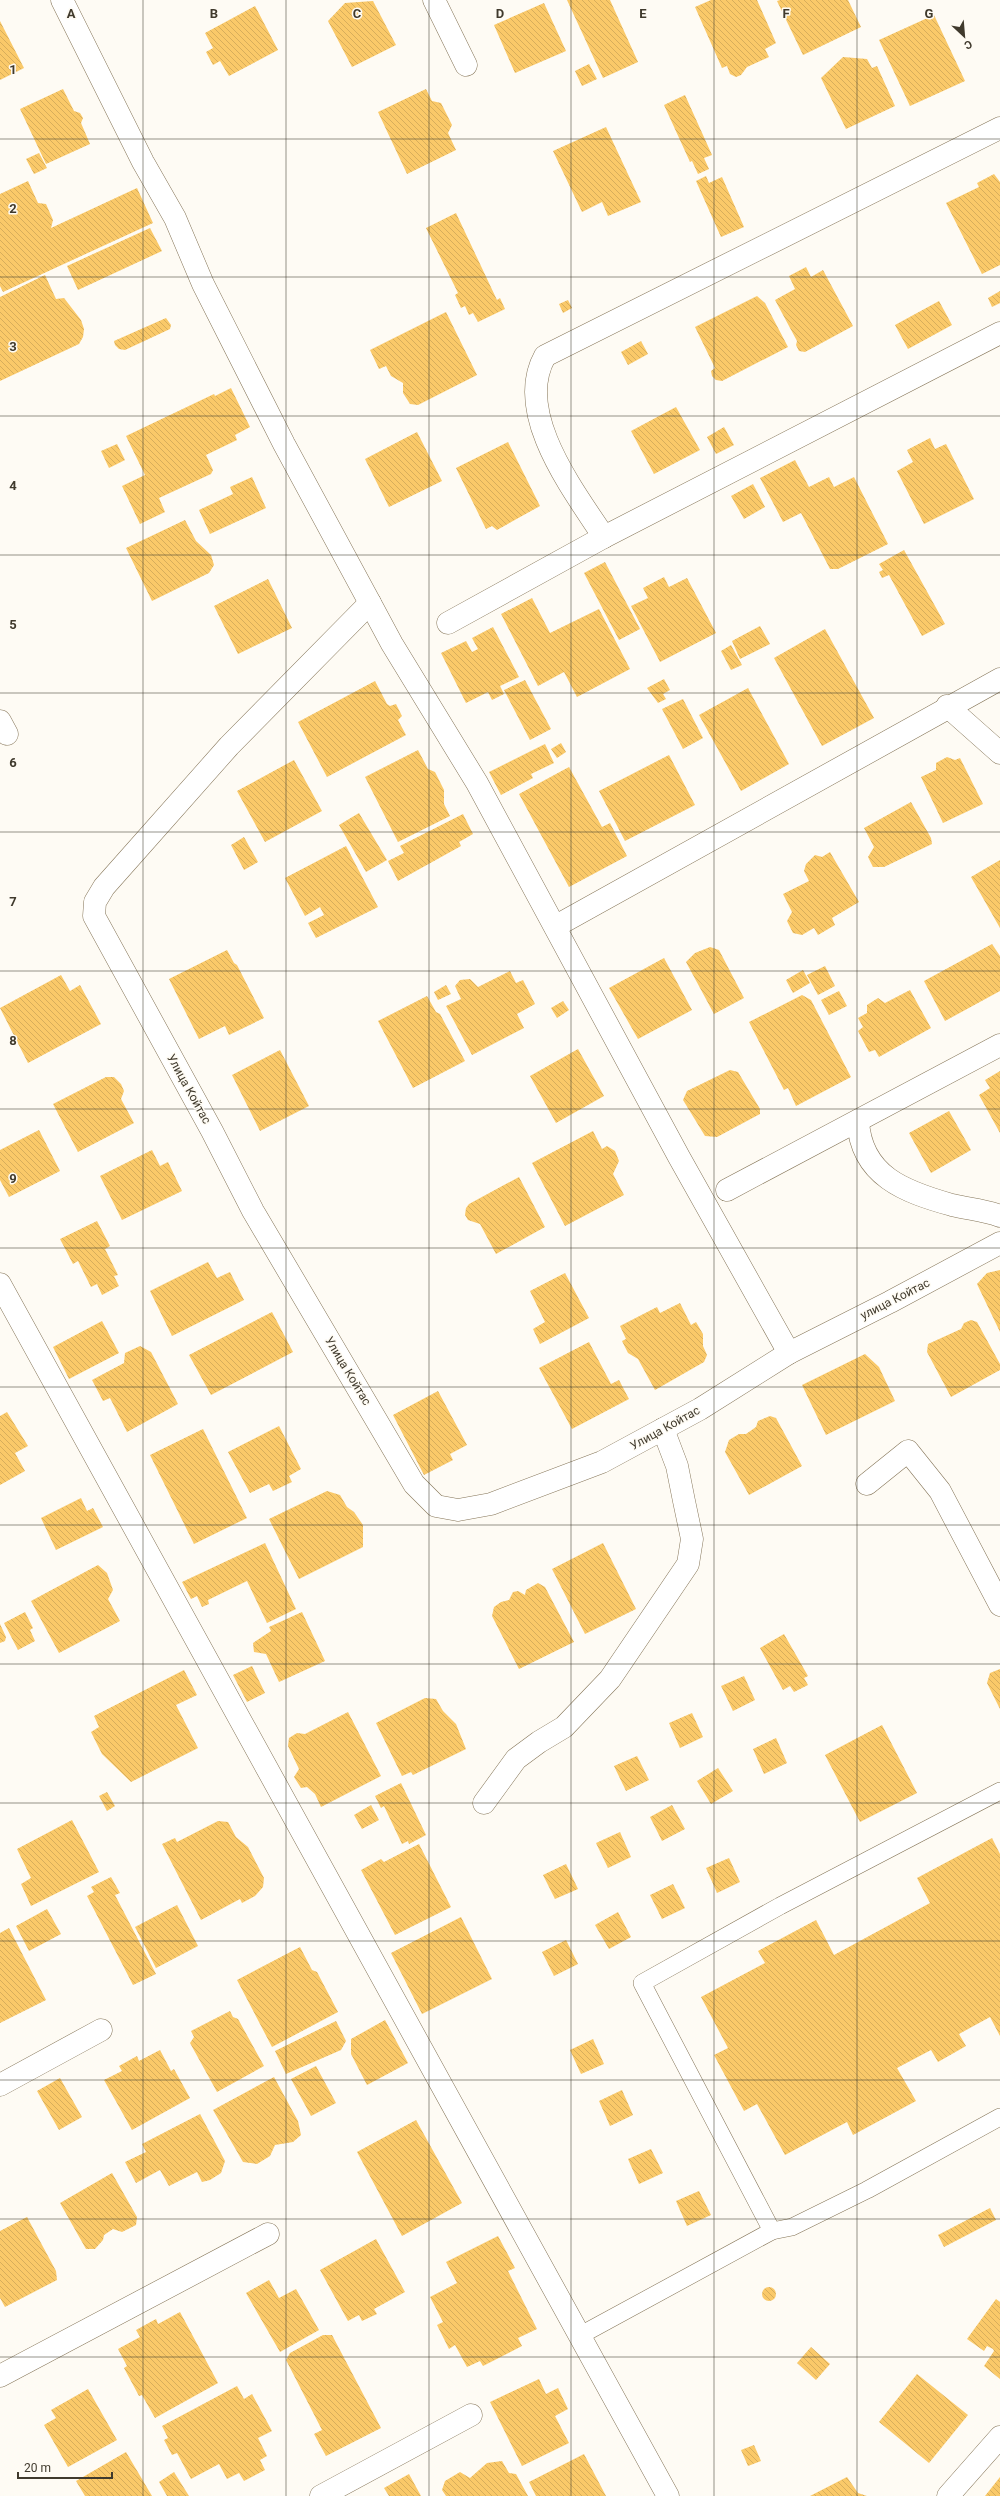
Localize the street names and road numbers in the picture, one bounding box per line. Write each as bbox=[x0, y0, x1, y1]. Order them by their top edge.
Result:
street label: Улица Койтас bbox=[164, 1052, 214, 1126]
street label: улица Койтас bbox=[858, 1276, 932, 1322]
street label: Улица Койтас bbox=[322, 1334, 374, 1408]
street label: Улица Койтас bbox=[628, 1403, 702, 1453]

